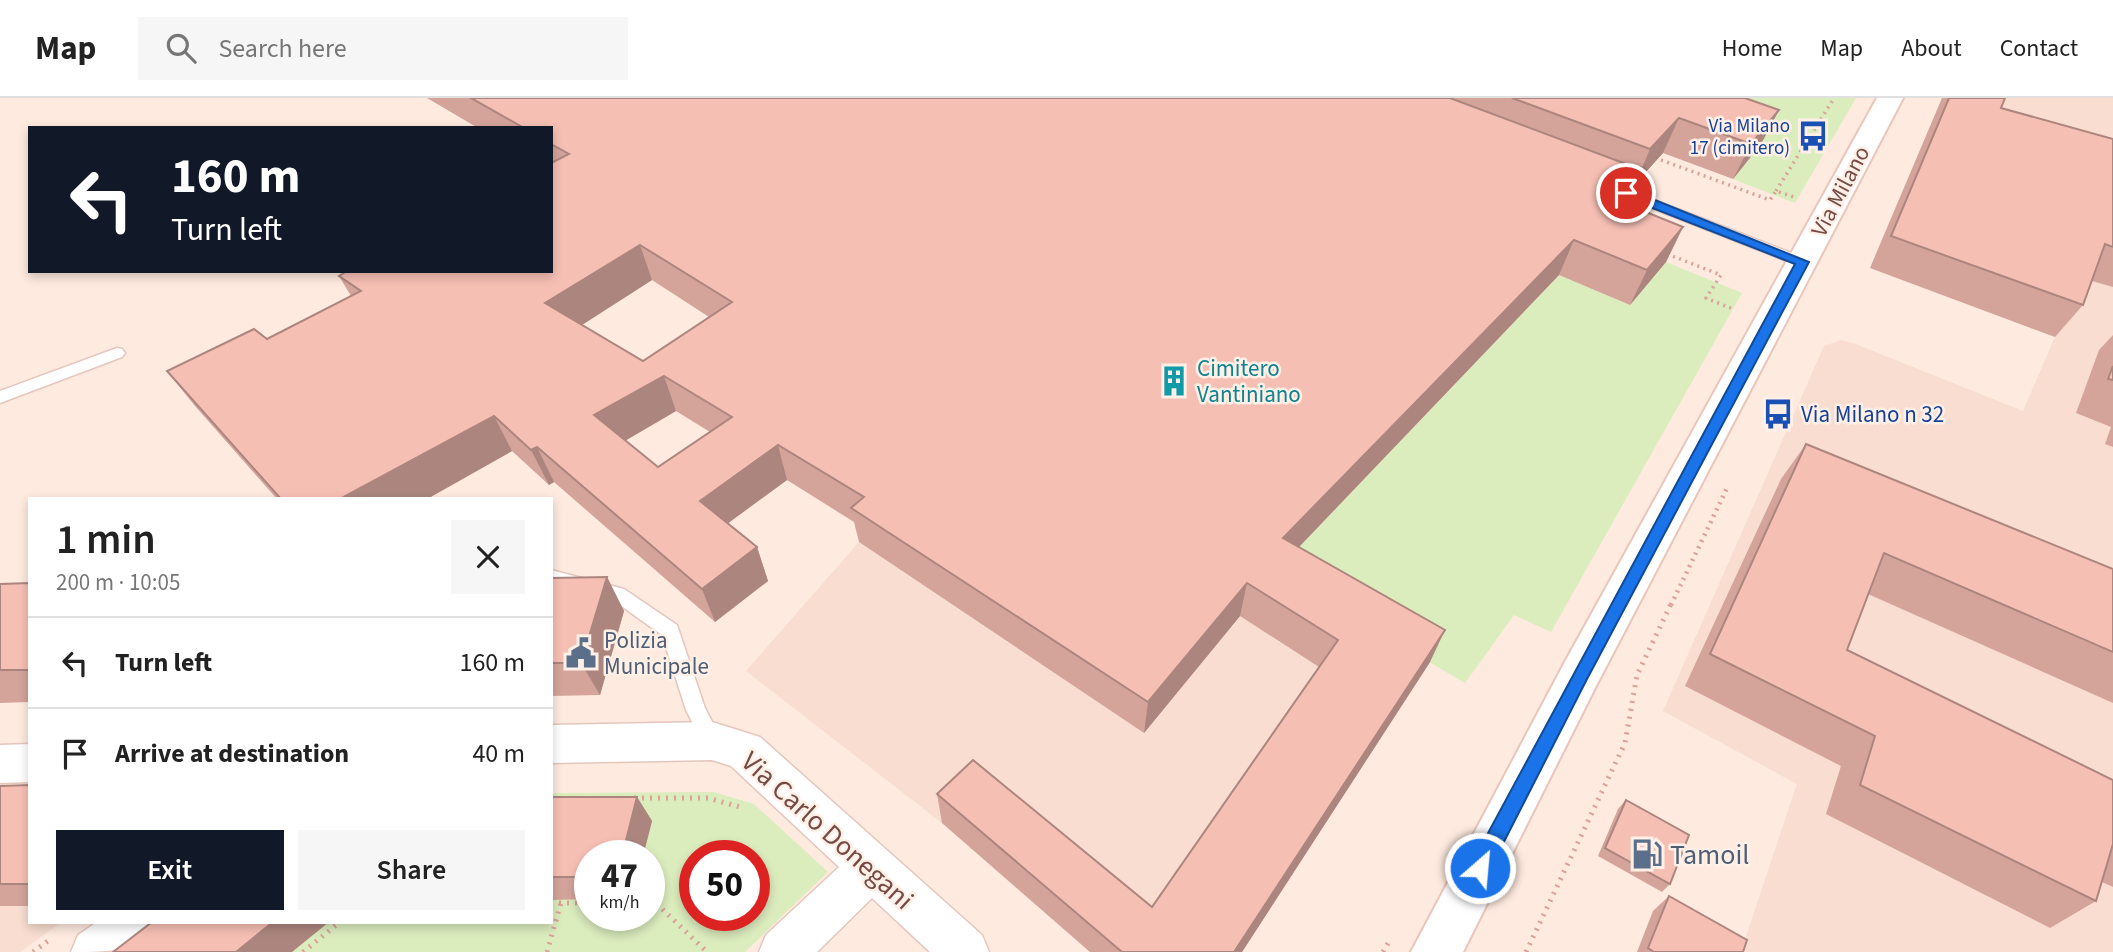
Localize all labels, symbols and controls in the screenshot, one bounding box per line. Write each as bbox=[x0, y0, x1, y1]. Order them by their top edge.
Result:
search box bbox=[138, 17, 628, 80]
text: Map bbox=[35, 25, 96, 72]
icon: search bbox=[162, 29, 200, 67]
text: Search here bbox=[218, 30, 347, 67]
text: Home bbox=[1722, 31, 1782, 66]
text: Map bbox=[1820, 31, 1863, 66]
text: About bbox=[1901, 31, 1962, 66]
text: Contact bbox=[2000, 31, 2078, 66]
place label: Via Milano 17 (cimitero) bbox=[1690, 113, 1790, 162]
bus stop icon: Via Milano 17 (cimitero) bbox=[1796, 119, 1830, 153]
street label: Via Milano bbox=[1803, 140, 1878, 243]
text: 160 m bbox=[171, 142, 300, 212]
icon: left bbox=[56, 154, 147, 245]
pin bbox=[1596, 163, 1656, 223]
icon: arrive bbox=[1607, 174, 1645, 212]
text: Turn left bbox=[171, 207, 282, 253]
place label: Cimitero Vantiniano bbox=[1197, 352, 1301, 411]
building icon: Cimitero Vantiniano bbox=[1157, 364, 1191, 398]
bus stop icon: Via Milano n 32 bbox=[1761, 397, 1795, 431]
place label: Via Milano n 32 bbox=[1801, 398, 1944, 431]
text: 1 min bbox=[56, 510, 156, 570]
button: close bbox=[451, 520, 525, 594]
text: 200 m · 10:05 bbox=[56, 566, 180, 599]
place label: Polizia Municipale bbox=[604, 624, 709, 683]
public building icon: Polizia Municipale bbox=[564, 636, 598, 670]
icon: left bbox=[56, 644, 94, 682]
text: Turn left bbox=[115, 644, 212, 681]
text: 160 m bbox=[459, 644, 525, 681]
icon: arrive bbox=[56, 735, 94, 773]
text: Arrive at destination bbox=[115, 735, 349, 772]
text: 40 m bbox=[472, 735, 525, 772]
street label: Via Carlo Donegani bbox=[732, 742, 922, 919]
button: Exit bbox=[56, 830, 284, 910]
button: Share bbox=[298, 830, 525, 910]
position arrow bbox=[1443, 831, 1517, 905]
place label: Tamoil bbox=[1670, 835, 1750, 875]
fuel station icon: Tamoil bbox=[1630, 837, 1664, 871]
speed limit sign: 50 bbox=[679, 840, 770, 931]
text: 47 bbox=[601, 851, 638, 901]
text: km/h bbox=[600, 890, 639, 915]

